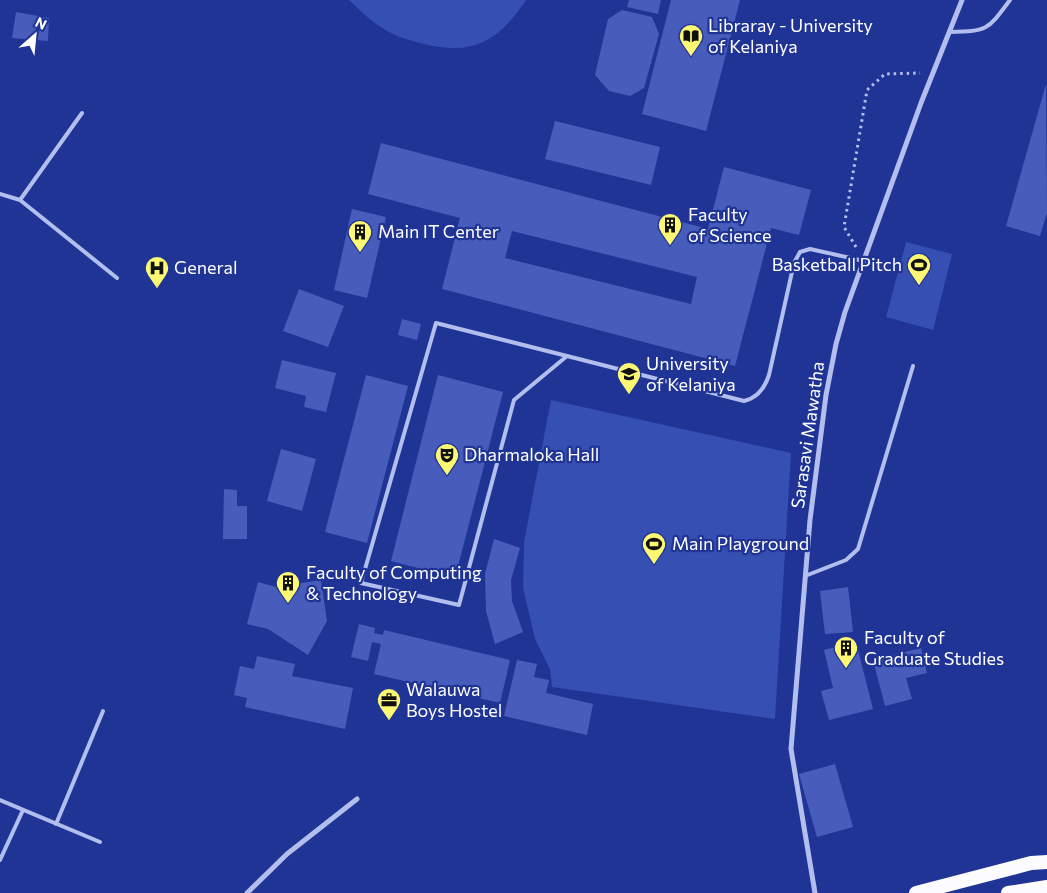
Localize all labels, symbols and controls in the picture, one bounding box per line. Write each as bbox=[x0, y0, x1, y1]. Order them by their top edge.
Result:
north arrow bbox=[10, 10, 60, 60]
text: N bbox=[33, 13, 50, 33]
place label: Libraray - University of Kelaniya bbox=[708, 14, 873, 57]
library icon: Libraray - University of Kelaniya bbox=[678, 23, 704, 57]
place label: Faculty of Science bbox=[688, 203, 771, 246]
building icon: Faculty of Science bbox=[657, 212, 683, 246]
building icon: Main IT Center bbox=[347, 219, 373, 253]
place label: Main IT Center bbox=[378, 220, 499, 242]
sports icon: Basketball Pitch bbox=[906, 252, 932, 286]
place label: Basketball Pitch bbox=[772, 253, 902, 275]
hospital icon: General bbox=[144, 255, 170, 289]
place label: General bbox=[174, 256, 238, 278]
place label: University of Kelaniya bbox=[646, 352, 736, 395]
street label: Sarasavi Mawatha bbox=[786, 360, 828, 510]
school or university icon: University of Kelaniya bbox=[616, 361, 642, 395]
theatre icon: Dharmaloka Hall bbox=[434, 442, 460, 476]
place label: Dharmaloka Hall bbox=[464, 443, 599, 465]
sports icon: Main Playground bbox=[641, 531, 667, 565]
place label: Main Playground bbox=[672, 532, 809, 554]
place label: Faculty of Computing & Technology bbox=[306, 561, 482, 604]
building icon: Faculty of Computing & Technology bbox=[275, 570, 301, 604]
place label: Faculty of Graduate Studies bbox=[864, 626, 1004, 669]
building icon: Faculty of Graduate Studies bbox=[833, 635, 859, 669]
place label: Walauwa Boys Hostel bbox=[406, 678, 502, 721]
office icon: Walauwa Boys Hostel bbox=[376, 687, 402, 721]

